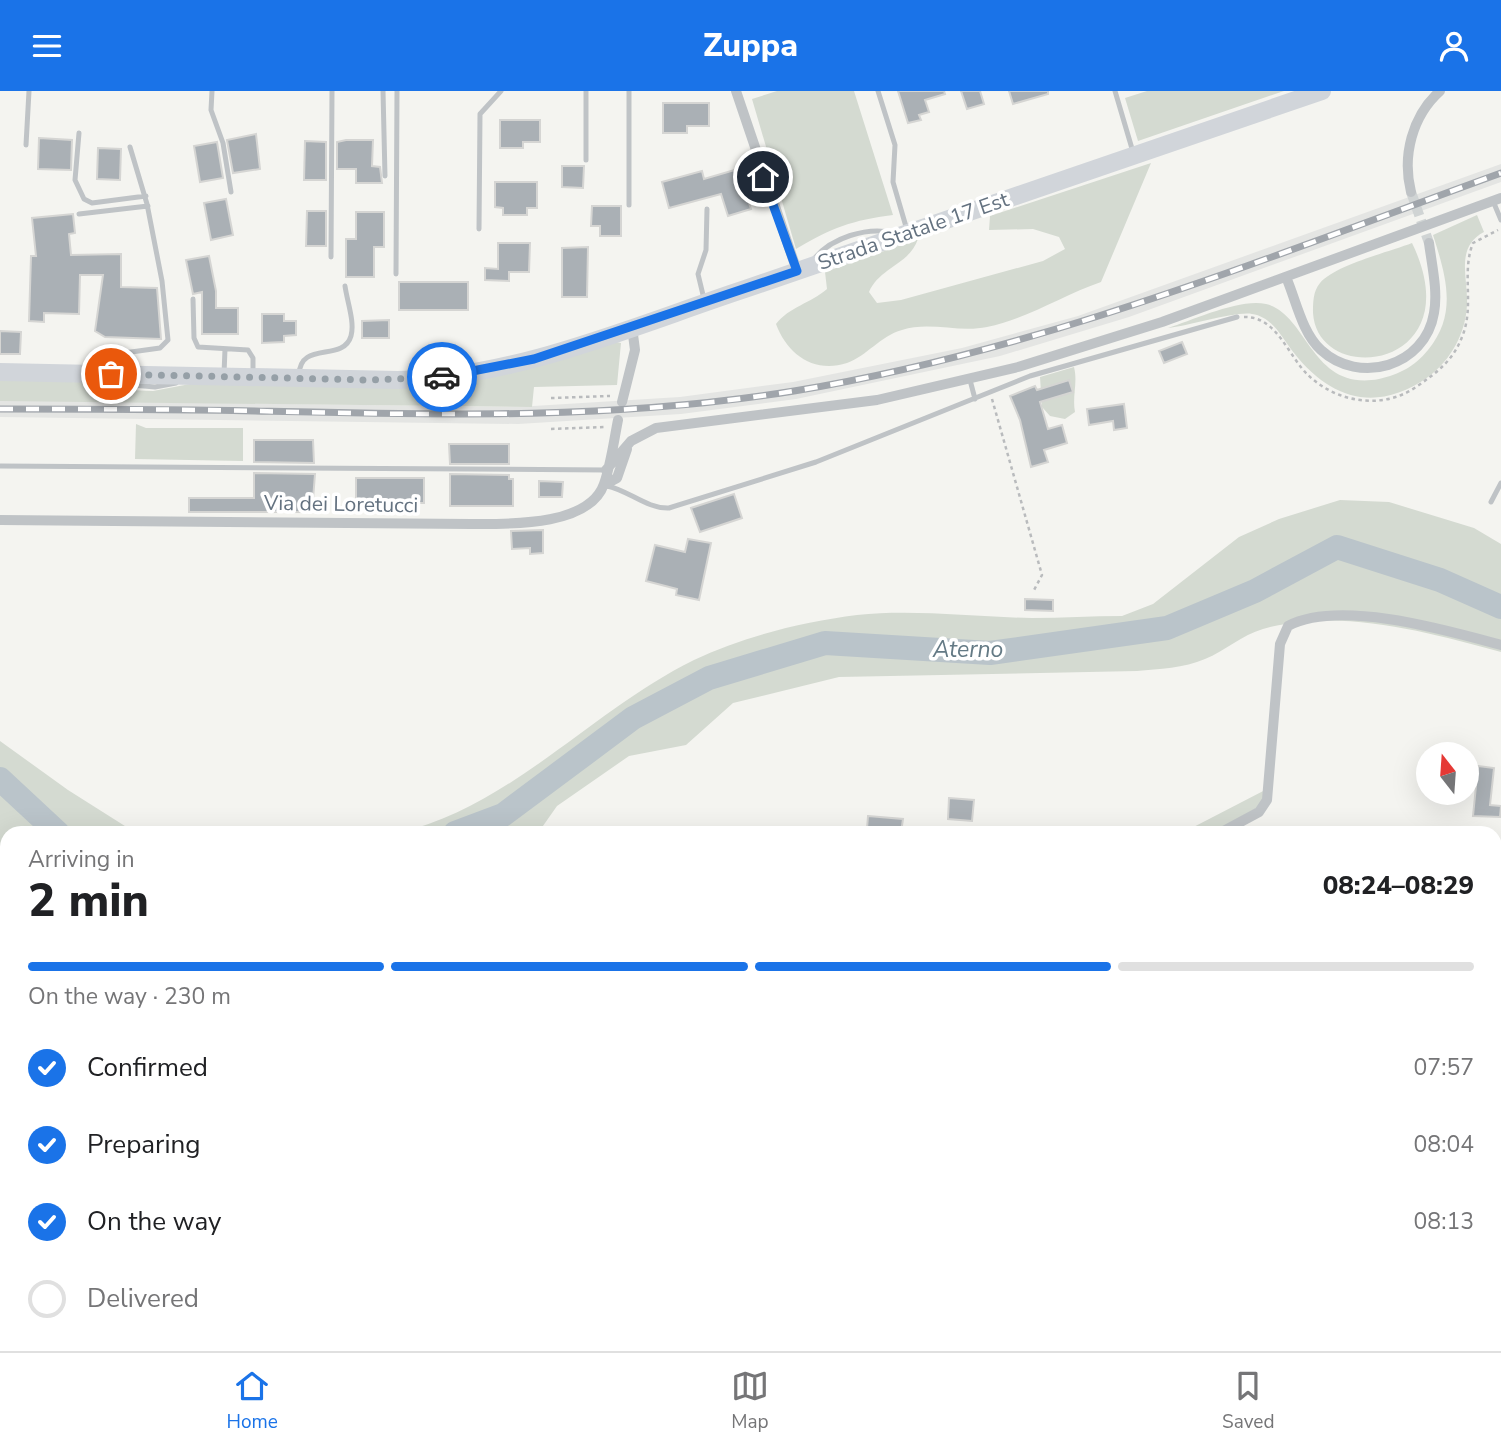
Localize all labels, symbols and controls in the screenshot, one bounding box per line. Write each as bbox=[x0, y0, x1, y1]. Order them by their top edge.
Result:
text: Zuppa bbox=[703, 24, 798, 67]
icon: menu bbox=[28, 27, 66, 65]
icon: person bbox=[1435, 27, 1473, 65]
pin bbox=[733, 147, 793, 207]
icon: home bbox=[744, 158, 782, 196]
street label: Strada Statale 17 Est bbox=[814, 185, 1013, 277]
courier bbox=[407, 342, 477, 412]
pin bbox=[81, 344, 141, 404]
icon: bag bbox=[92, 355, 130, 393]
icon: car bbox=[423, 358, 461, 396]
street label: Via dei Loretucci bbox=[263, 489, 418, 519]
water label: Aterno bbox=[932, 634, 1003, 665]
north arrow bbox=[1416, 742, 1479, 805]
map controls bbox=[1416, 742, 1479, 805]
text: Arriving in bbox=[28, 844, 135, 875]
text: 08:24–08:29 bbox=[1323, 868, 1474, 903]
text: 2 min bbox=[28, 869, 149, 932]
text: On the way · 230 m bbox=[28, 981, 231, 1012]
icon: check bbox=[28, 1049, 66, 1087]
text: Confirmed bbox=[87, 1050, 208, 1085]
text: 07:57 bbox=[1414, 1052, 1474, 1083]
icon: check bbox=[28, 1126, 66, 1164]
text: Preparing bbox=[87, 1127, 200, 1162]
text: 08:04 bbox=[1414, 1129, 1474, 1160]
icon: check bbox=[28, 1203, 66, 1241]
text: On the way bbox=[87, 1204, 221, 1239]
text: 08:13 bbox=[1414, 1206, 1474, 1237]
text: Delivered bbox=[87, 1281, 199, 1316]
tab: Home bbox=[227, 1367, 278, 1435]
tab: Map bbox=[731, 1367, 769, 1435]
tab: Saved bbox=[1222, 1367, 1274, 1435]

